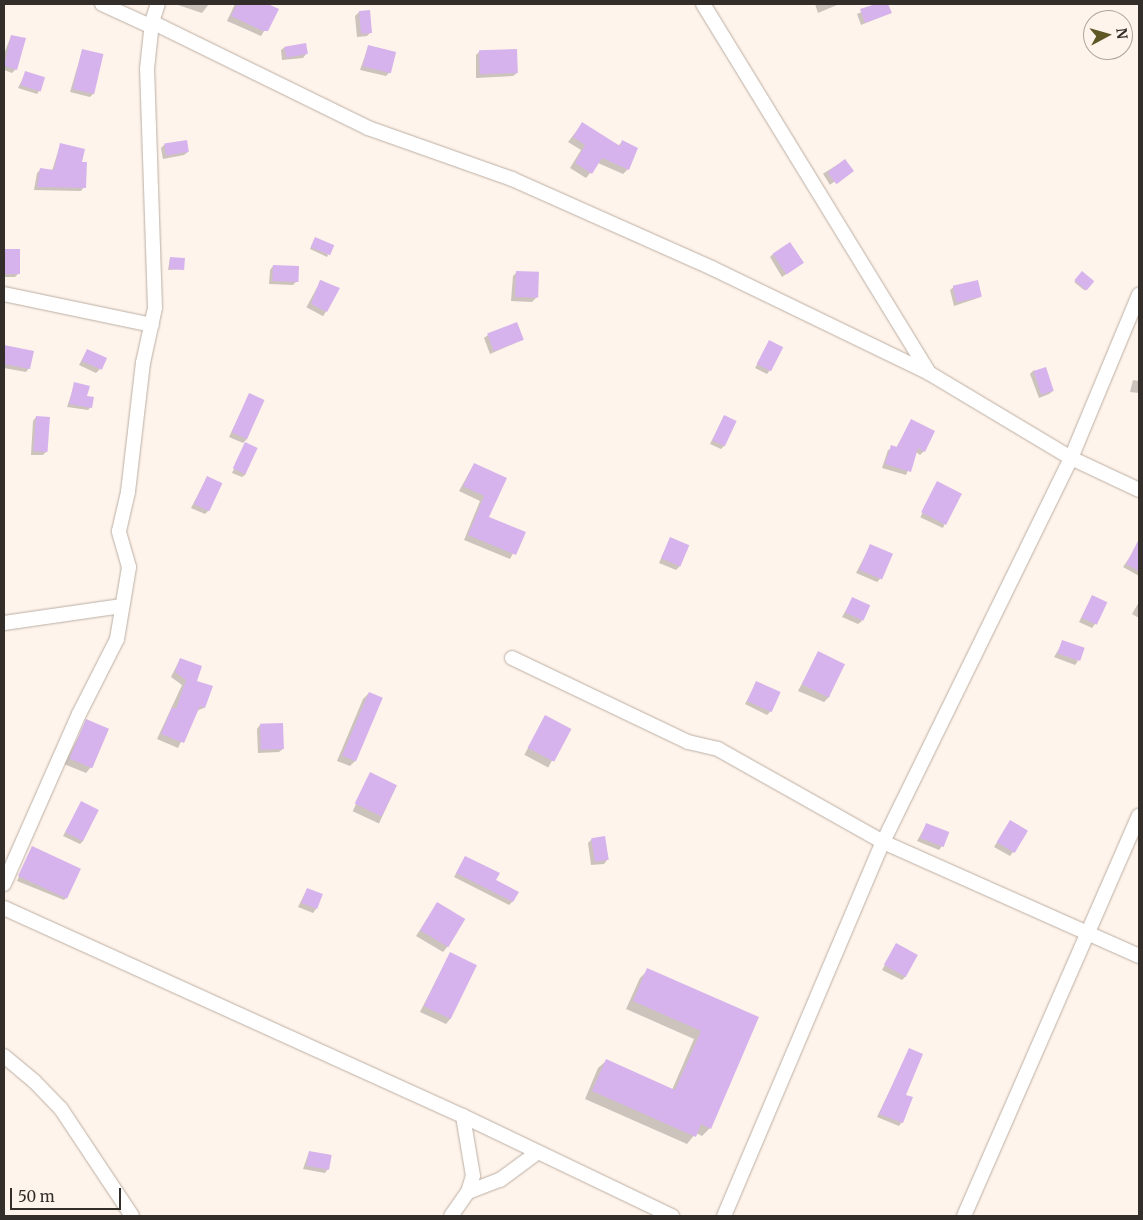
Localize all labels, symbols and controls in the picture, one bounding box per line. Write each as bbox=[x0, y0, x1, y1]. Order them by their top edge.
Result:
north arrow bbox=[1083, 10, 1133, 60]
text: N bbox=[1112, 27, 1131, 40]
scale bar bbox=[12, 1178, 124, 1210]
text: 50 m bbox=[18, 1187, 55, 1206]

